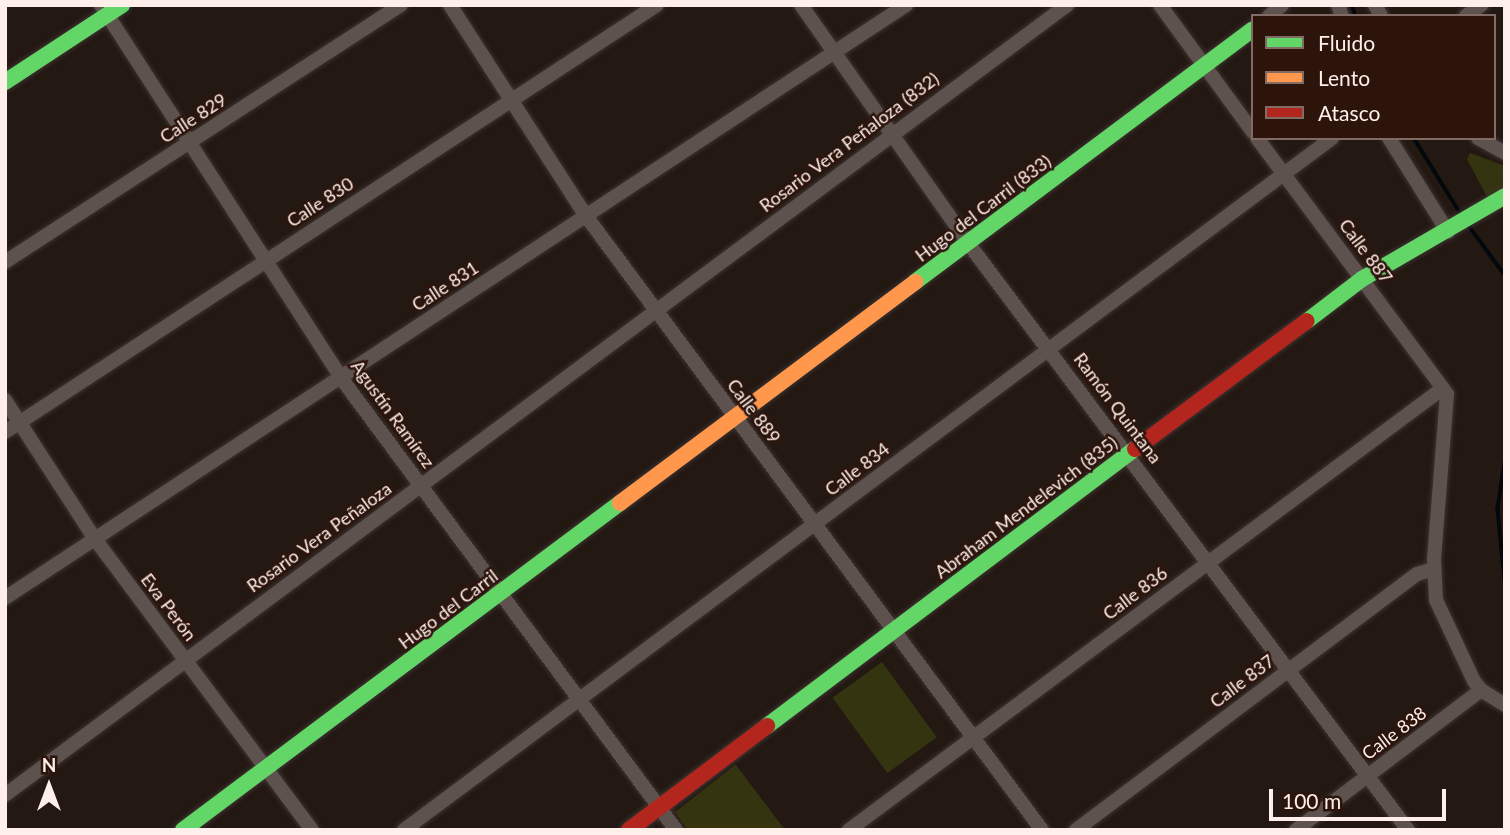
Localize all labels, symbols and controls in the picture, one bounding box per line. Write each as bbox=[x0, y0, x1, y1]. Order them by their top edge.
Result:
legend bbox=[1251, 14, 1496, 140]
text: Fluido bbox=[1318, 30, 1375, 55]
text: Lento bbox=[1318, 65, 1370, 90]
street label: Rosario Vera Peñaloza (832) bbox=[755, 67, 943, 217]
street label: Calle 829 bbox=[156, 89, 230, 147]
text: Atasco bbox=[1318, 100, 1380, 125]
street label: Hugo del Carril (833) bbox=[911, 150, 1055, 266]
street label: Calle 830 bbox=[283, 173, 357, 231]
street label: Calle 887 bbox=[1335, 215, 1397, 287]
street label: Calle 831 bbox=[408, 257, 482, 315]
street label: Ramón Quintana bbox=[1069, 349, 1167, 467]
street label: Agustín Ramírez bbox=[347, 356, 439, 472]
street label: Calle 889 bbox=[723, 375, 785, 447]
street label: Abraham Mendelevich (835) bbox=[930, 431, 1122, 583]
street label: Calle 834 bbox=[821, 438, 893, 500]
street label: Rosario Vera Peñaloza bbox=[242, 477, 396, 597]
street label: Calle 836 bbox=[1099, 562, 1171, 624]
street label: Hugo del Carril bbox=[394, 565, 502, 653]
street label: Eva Perón bbox=[137, 569, 201, 645]
street label: Calle 837 bbox=[1206, 650, 1278, 712]
street label: Calle 838 bbox=[1358, 702, 1430, 764]
north arrow bbox=[14, 751, 84, 821]
text: N bbox=[42, 753, 56, 776]
scale bar bbox=[1272, 776, 1449, 820]
text: 100 m bbox=[1282, 788, 1341, 813]

